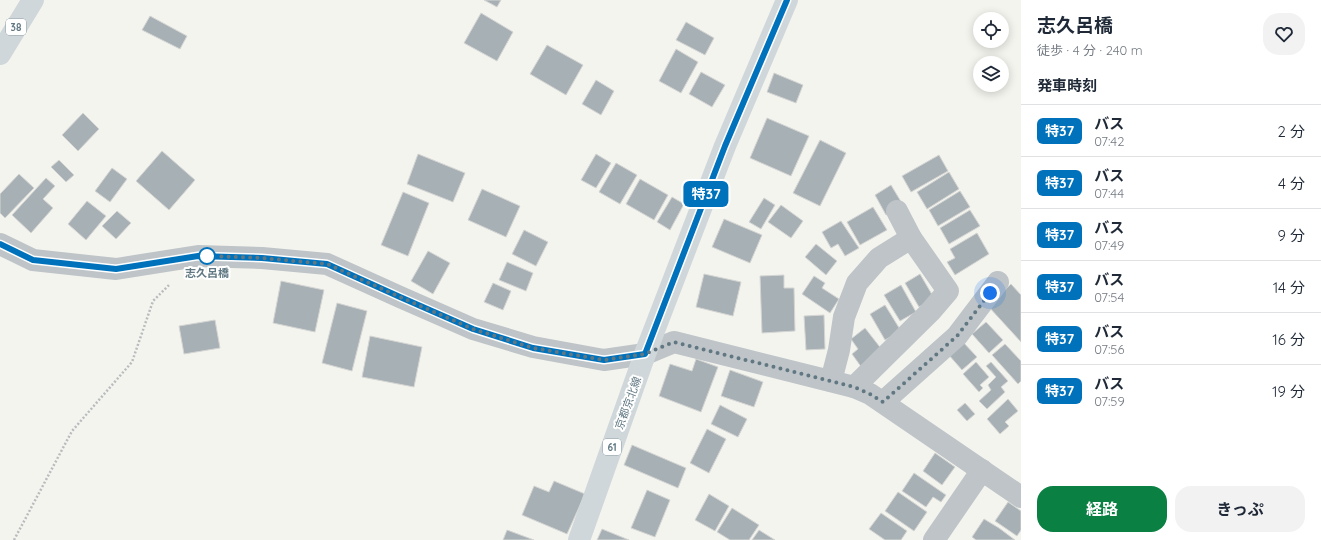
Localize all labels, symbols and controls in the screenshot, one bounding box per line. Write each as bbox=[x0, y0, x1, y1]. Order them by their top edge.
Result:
map controls bbox=[973, 12, 1009, 92]
button: locate bbox=[973, 12, 1009, 48]
text: 志久呂橋 bbox=[1037, 13, 1113, 37]
button: heart bbox=[1263, 13, 1305, 55]
road number: 38 bbox=[6, 19, 26, 35]
text: 徒歩 · 4 分 · 240 m bbox=[1037, 42, 1143, 58]
button: layers bbox=[973, 56, 1009, 92]
text: 発車時刻 bbox=[1037, 76, 1097, 95]
text: バス bbox=[1094, 114, 1124, 133]
text: 特37 bbox=[1045, 122, 1074, 140]
text: 2 分 bbox=[1278, 122, 1305, 141]
text: 07:42 bbox=[1094, 133, 1124, 149]
text: バス bbox=[1094, 166, 1124, 185]
text: 特37 bbox=[1045, 174, 1074, 192]
text: 4 分 bbox=[1278, 174, 1305, 193]
line badge: 特37 bbox=[683, 181, 729, 207]
text: 特37 bbox=[691, 185, 721, 203]
text: 07:44 bbox=[1094, 185, 1124, 201]
text: バス bbox=[1094, 218, 1124, 237]
text: 特37 bbox=[1045, 226, 1074, 244]
text: 9 分 bbox=[1278, 226, 1305, 245]
text: 07:49 bbox=[1094, 237, 1124, 253]
marker: 志久呂橋 bbox=[198, 247, 216, 265]
place label: 志久呂橋 bbox=[185, 266, 229, 280]
text: バス bbox=[1094, 270, 1124, 289]
text: 特37 bbox=[1045, 278, 1074, 296]
text: 14 分 bbox=[1273, 278, 1305, 297]
your location bbox=[980, 283, 1000, 303]
text: 07:54 bbox=[1094, 289, 1124, 305]
text: バス bbox=[1094, 322, 1124, 341]
text: 特37 bbox=[1045, 330, 1074, 348]
text: 16 分 bbox=[1272, 330, 1305, 349]
text: 07:56 bbox=[1094, 341, 1124, 357]
text: バス bbox=[1094, 374, 1124, 393]
street label: 京都京北線 bbox=[612, 375, 644, 431]
text: 特37 bbox=[1045, 382, 1074, 400]
text: 19 分 bbox=[1272, 382, 1305, 401]
text: 07:59 bbox=[1094, 393, 1125, 409]
road number: 61 bbox=[603, 439, 621, 455]
button: 経路 bbox=[1037, 486, 1167, 532]
button: きっぷ bbox=[1175, 486, 1305, 532]

